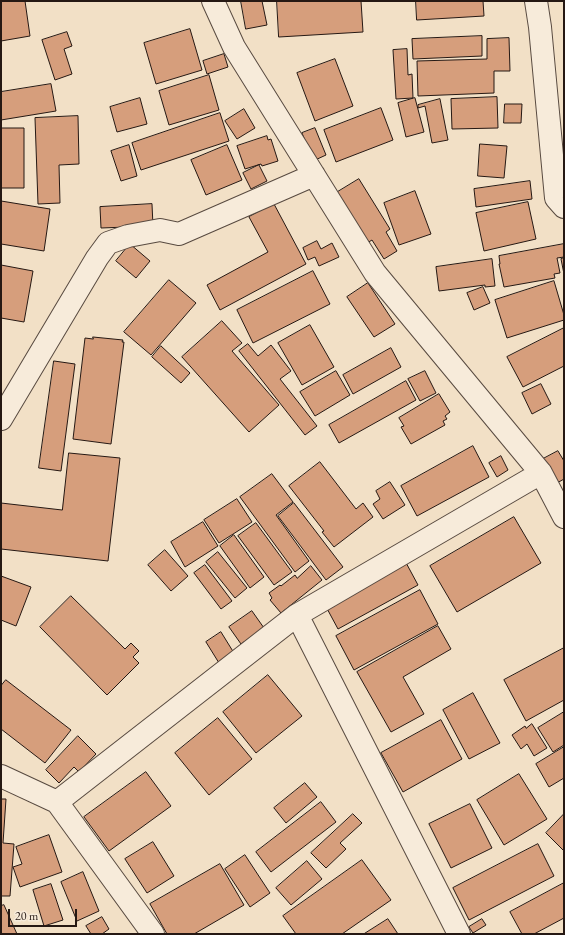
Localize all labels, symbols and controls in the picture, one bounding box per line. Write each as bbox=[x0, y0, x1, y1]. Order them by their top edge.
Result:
scale bar bbox=[10, 901, 79, 927]
text: 20 m bbox=[15, 908, 38, 924]

